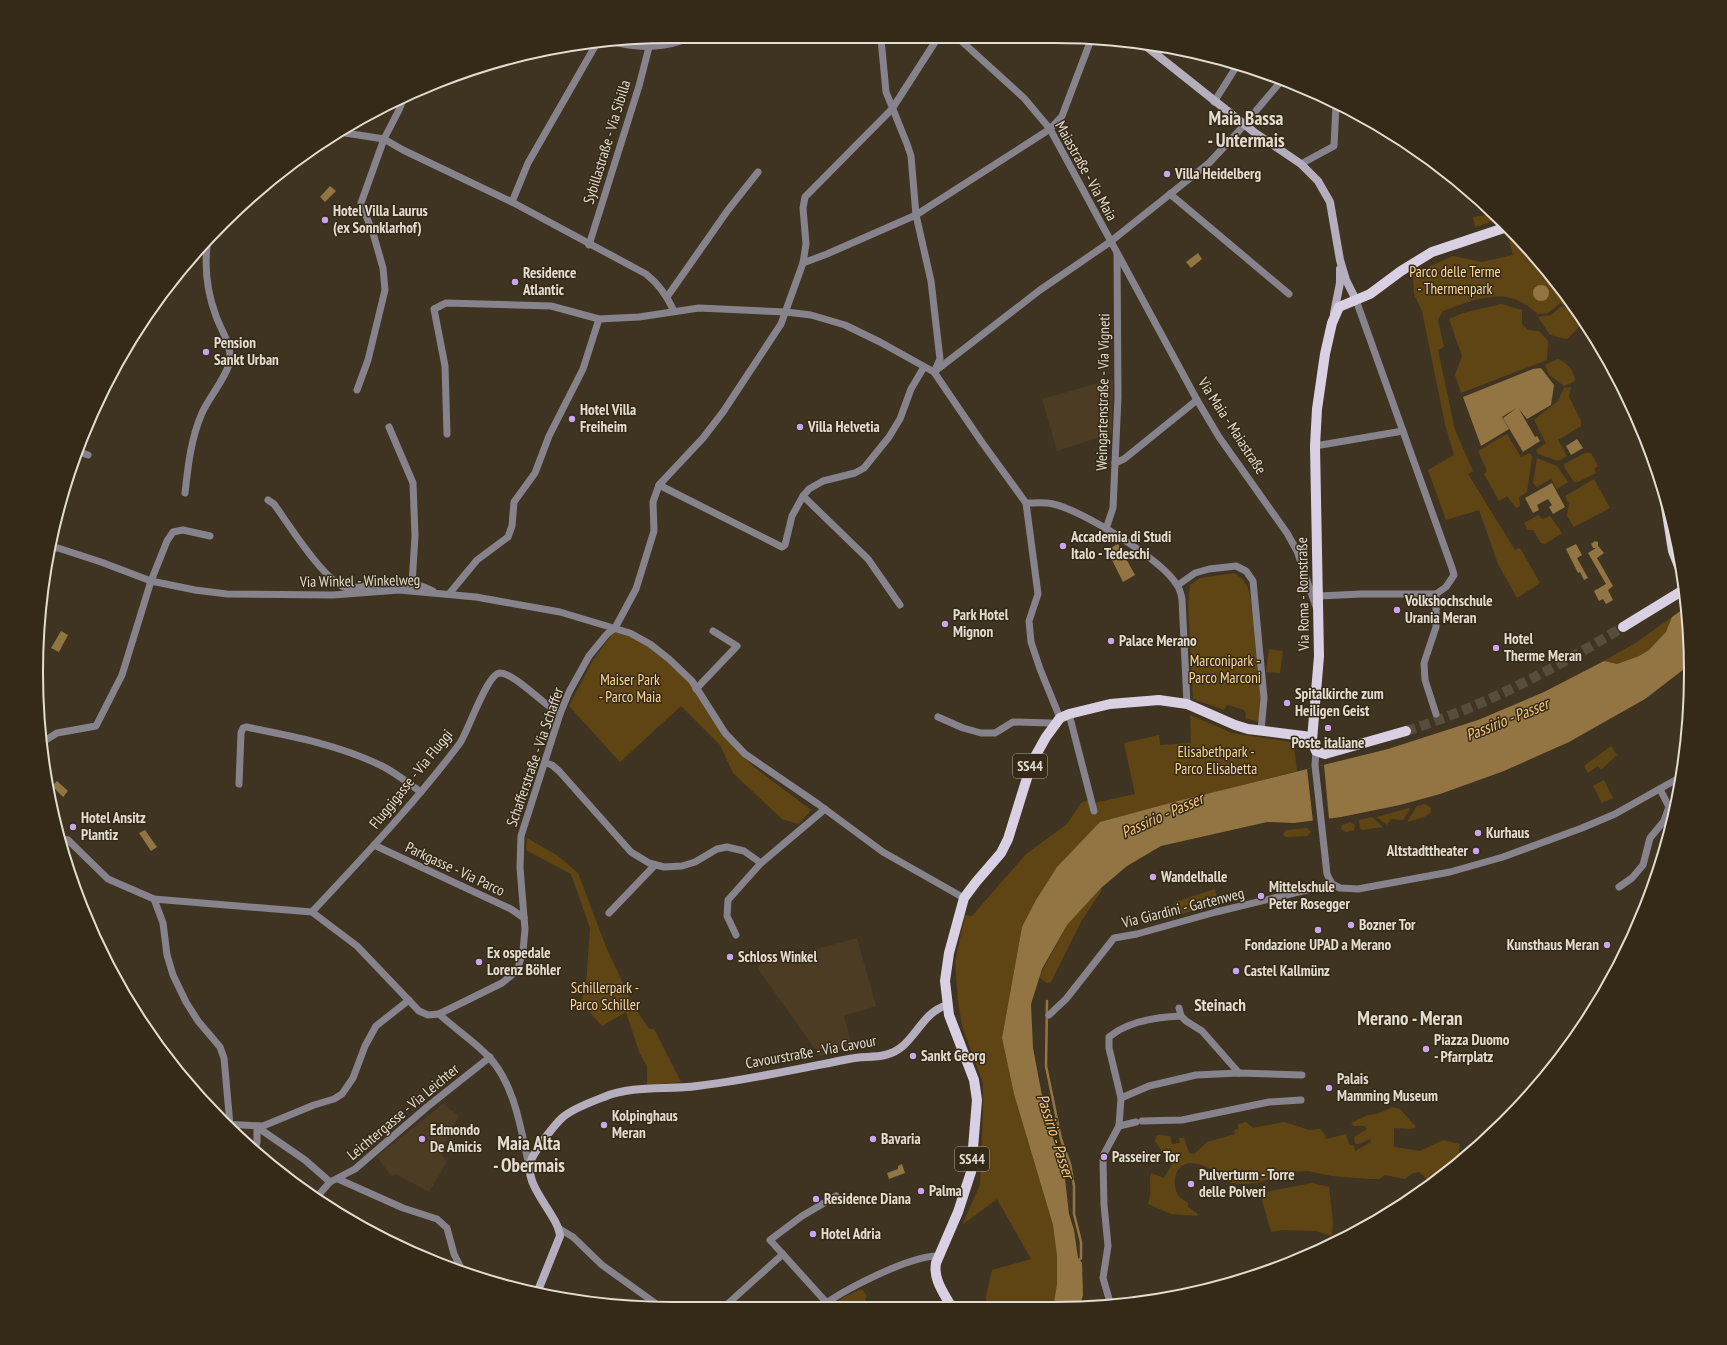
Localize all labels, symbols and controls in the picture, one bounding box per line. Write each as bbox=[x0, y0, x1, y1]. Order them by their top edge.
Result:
street label: Sybillastraße - Via Sibilla bbox=[579, 78, 634, 206]
district label: Maia Bassa - Untermais bbox=[1207, 106, 1285, 152]
street label: Maiastraße - Via Maia bbox=[1051, 118, 1122, 224]
place label: Villa Heidelberg bbox=[1174, 164, 1261, 183]
marker: Villa Heidelberg bbox=[1162, 169, 1172, 179]
place label: Hotel Villa Laurus (ex Sonnklarhof) bbox=[333, 201, 428, 237]
marker: Hotel Villa Laurus (ex Sonnklarhof) bbox=[320, 215, 330, 225]
park label: Parco delle Terme - Thermenpark bbox=[1409, 262, 1501, 298]
place label: Residence Atlantic bbox=[522, 263, 576, 299]
marker: Residence Atlantic bbox=[510, 277, 520, 287]
street label: Weingartenstraße - Via Vigneti bbox=[1092, 313, 1113, 471]
place label: Pension Sankt Urban bbox=[214, 333, 279, 369]
marker: Pension Sankt Urban bbox=[201, 347, 211, 357]
street label: Via Maia - Maiastraße bbox=[1194, 373, 1271, 478]
place label: Hotel Villa Freiheim bbox=[580, 400, 636, 436]
marker: Hotel Villa Freiheim bbox=[567, 414, 577, 424]
place label: Villa Helvetia bbox=[807, 417, 880, 436]
marker: Villa Helvetia bbox=[795, 422, 805, 432]
place label: Accademia di Studi Italo - Tedeschi bbox=[1070, 527, 1171, 563]
street label: Via Roma - Romstraße bbox=[1292, 537, 1313, 652]
marker: Accademia di Studi Italo - Tedeschi bbox=[1058, 541, 1068, 551]
street label: Via Winkel - Winkelweg bbox=[299, 570, 420, 591]
place label: Volkshochschule Urania Meran bbox=[1404, 591, 1493, 627]
place label: Park Hotel Mignon bbox=[953, 605, 1009, 641]
marker: Volkshochschule Urania Meran bbox=[1392, 605, 1402, 615]
marker: Park Hotel Mignon bbox=[940, 619, 950, 629]
place label: Hotel Therme Meran bbox=[1504, 629, 1582, 665]
place label: Palace Merano bbox=[1119, 631, 1197, 650]
marker: Palace Merano bbox=[1106, 636, 1116, 646]
marker: Hotel Therme Meran bbox=[1491, 643, 1501, 653]
park label: Marconipark - Parco Marconi bbox=[1189, 651, 1261, 687]
park label: Maiser Park - Parco Maia bbox=[599, 670, 661, 706]
street label: Schafferstraße - Via Schaffer bbox=[502, 684, 568, 829]
place label: Spitalkirche zum Heiligen Geist bbox=[1295, 684, 1384, 720]
water label: Passirio - Passer bbox=[1463, 692, 1554, 745]
marker: Spitalkirche zum Heiligen Geist bbox=[1282, 698, 1292, 708]
marker: Poste italiane bbox=[1323, 723, 1333, 733]
street label: Fluggigasse - Via Fluggi bbox=[365, 725, 456, 832]
place label: Poste italiane bbox=[1292, 733, 1364, 752]
park label: Elisabethpark - Parco Elisabetta bbox=[1175, 742, 1257, 778]
road number: SS44 bbox=[1013, 754, 1047, 778]
water label: Passirio - Passer bbox=[1118, 787, 1208, 842]
place label: Hotel Ansitz Plantiz bbox=[81, 808, 146, 844]
marker: Hotel Ansitz Plantiz bbox=[68, 822, 78, 832]
place label: Kurhaus bbox=[1486, 823, 1530, 842]
marker: Kurhaus bbox=[1473, 828, 1483, 838]
street label: Parkgasse - Via Parco bbox=[402, 837, 508, 900]
place label: Altstadttheater bbox=[1386, 841, 1469, 860]
marker: Altstadttheater bbox=[1471, 846, 1481, 856]
place label: Wandelhalle bbox=[1160, 867, 1227, 886]
marker: Wandelhalle bbox=[1148, 872, 1158, 882]
place label: Mittelschule Peter Rosegger bbox=[1269, 877, 1350, 913]
street label: Via Giardini - Gartenweg bbox=[1119, 883, 1246, 932]
marker: Mittelschule Peter Rosegger bbox=[1256, 891, 1266, 901]
place label: Bozner Tor bbox=[1359, 915, 1416, 934]
marker: Bozner Tor bbox=[1346, 920, 1356, 930]
marker: Fondazione UPAD a Merano bbox=[1313, 925, 1323, 935]
place label: Fondazione UPAD a Merano bbox=[1245, 935, 1392, 954]
place label: Kunsthaus Meran bbox=[1507, 935, 1599, 954]
marker: Kunsthaus Meran bbox=[1602, 940, 1612, 950]
place label: Ex ospedale Lorenz Böhler bbox=[487, 943, 561, 979]
place label: Schloss Winkel bbox=[738, 947, 817, 966]
marker: Schloss Winkel bbox=[725, 952, 735, 962]
marker: Ex ospedale Lorenz Böhler bbox=[474, 957, 484, 967]
place label: Castel Kallmünz bbox=[1244, 961, 1330, 980]
marker: Castel Kallmünz bbox=[1231, 966, 1241, 976]
park label: Schillerpark - Parco Schiller bbox=[570, 978, 641, 1014]
district label: Steinach bbox=[1194, 994, 1246, 1016]
district label: Merano - Meran bbox=[1357, 1006, 1463, 1030]
street label: Cavourstraße - Via Cavour bbox=[744, 1030, 879, 1072]
place label: Piazza Duomo - Pfarrplatz bbox=[1434, 1030, 1510, 1066]
marker: Piazza Duomo - Pfarrplatz bbox=[1421, 1044, 1431, 1054]
place label: Sankt Georg bbox=[921, 1046, 986, 1065]
marker: Sankt Georg bbox=[908, 1051, 918, 1061]
street label: Leichtergasse - Via Leichter bbox=[343, 1059, 463, 1164]
place label: Palais Mamming Museum bbox=[1337, 1069, 1438, 1105]
marker: Palais Mamming Museum bbox=[1324, 1083, 1334, 1093]
water label: Passirio - Passer bbox=[1033, 1091, 1080, 1183]
place label: Kolpinghaus Meran bbox=[612, 1106, 678, 1142]
place label: Edmondo De Amicis bbox=[430, 1120, 482, 1156]
marker: Kolpinghaus Meran bbox=[599, 1120, 609, 1130]
place label: Bavaria bbox=[881, 1129, 921, 1148]
district label: Maia Alta - Obermais bbox=[493, 1131, 565, 1177]
marker: Edmondo De Amicis bbox=[417, 1134, 427, 1144]
marker: Bavaria bbox=[868, 1134, 878, 1144]
road number: SS44 bbox=[955, 1147, 989, 1171]
place label: Passeirer Tor bbox=[1112, 1147, 1180, 1166]
marker: Passeirer Tor bbox=[1099, 1152, 1109, 1162]
place label: Pulverturm - Torre delle Polveri bbox=[1199, 1165, 1295, 1201]
marker: Pulverturm - Torre delle Polveri bbox=[1186, 1179, 1196, 1189]
place label: Palma bbox=[929, 1181, 962, 1200]
marker: Palma bbox=[916, 1186, 926, 1196]
place label: Residence Diana bbox=[824, 1189, 911, 1208]
marker: Residence Diana bbox=[811, 1194, 821, 1204]
place label: Hotel Adria bbox=[821, 1224, 881, 1243]
marker: Hotel Adria bbox=[808, 1229, 818, 1239]

